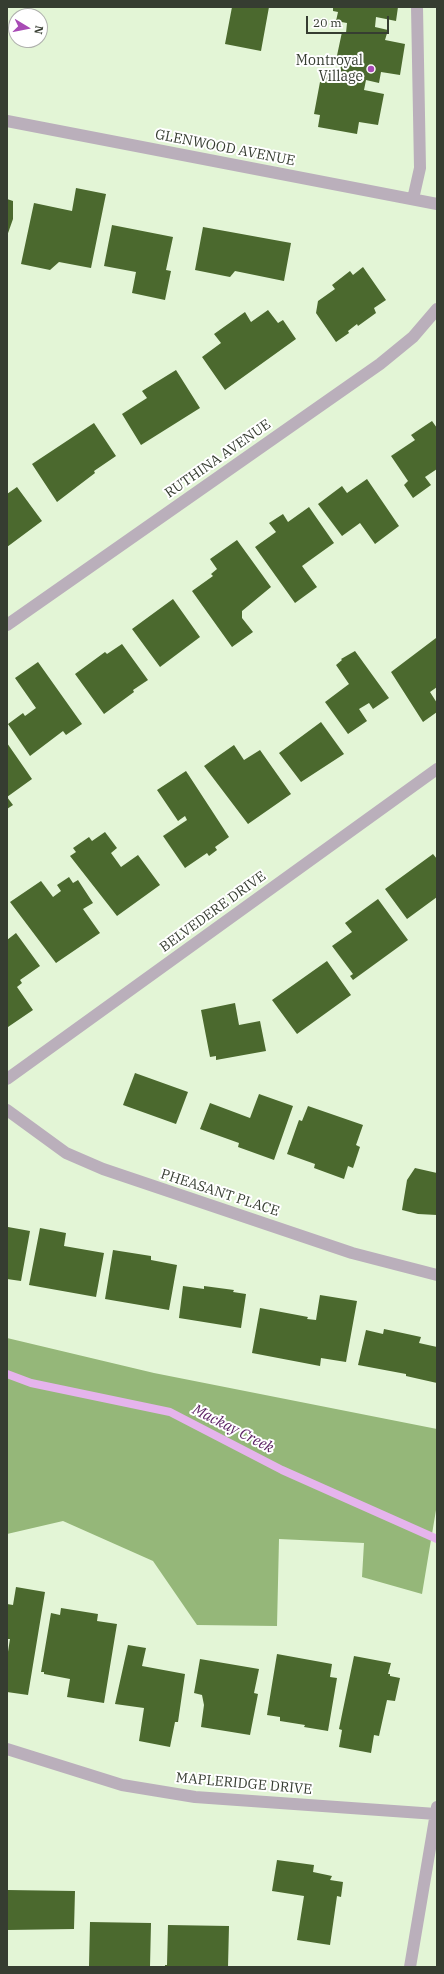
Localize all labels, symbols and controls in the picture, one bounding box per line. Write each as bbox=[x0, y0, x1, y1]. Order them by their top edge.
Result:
north arrow bbox=[8, 8, 48, 48]
scale bar bbox=[308, 8, 391, 34]
text: 20 m bbox=[313, 15, 342, 30]
text: N bbox=[31, 24, 46, 35]
place label: Montroyal Village bbox=[296, 53, 363, 86]
marker: Montroyal Village bbox=[366, 64, 376, 74]
street label: GLENWOOD AVENUE bbox=[154, 126, 296, 170]
street label: RUTHINA AVENUE bbox=[162, 416, 274, 502]
street label: BELVEDERE DRIVE bbox=[157, 868, 269, 956]
street label: PHEASANT PLACE bbox=[159, 1166, 281, 1220]
water label: Mackay Creek bbox=[189, 1401, 277, 1457]
street label: MAPLERIDGE DRIVE bbox=[175, 1770, 313, 1798]

